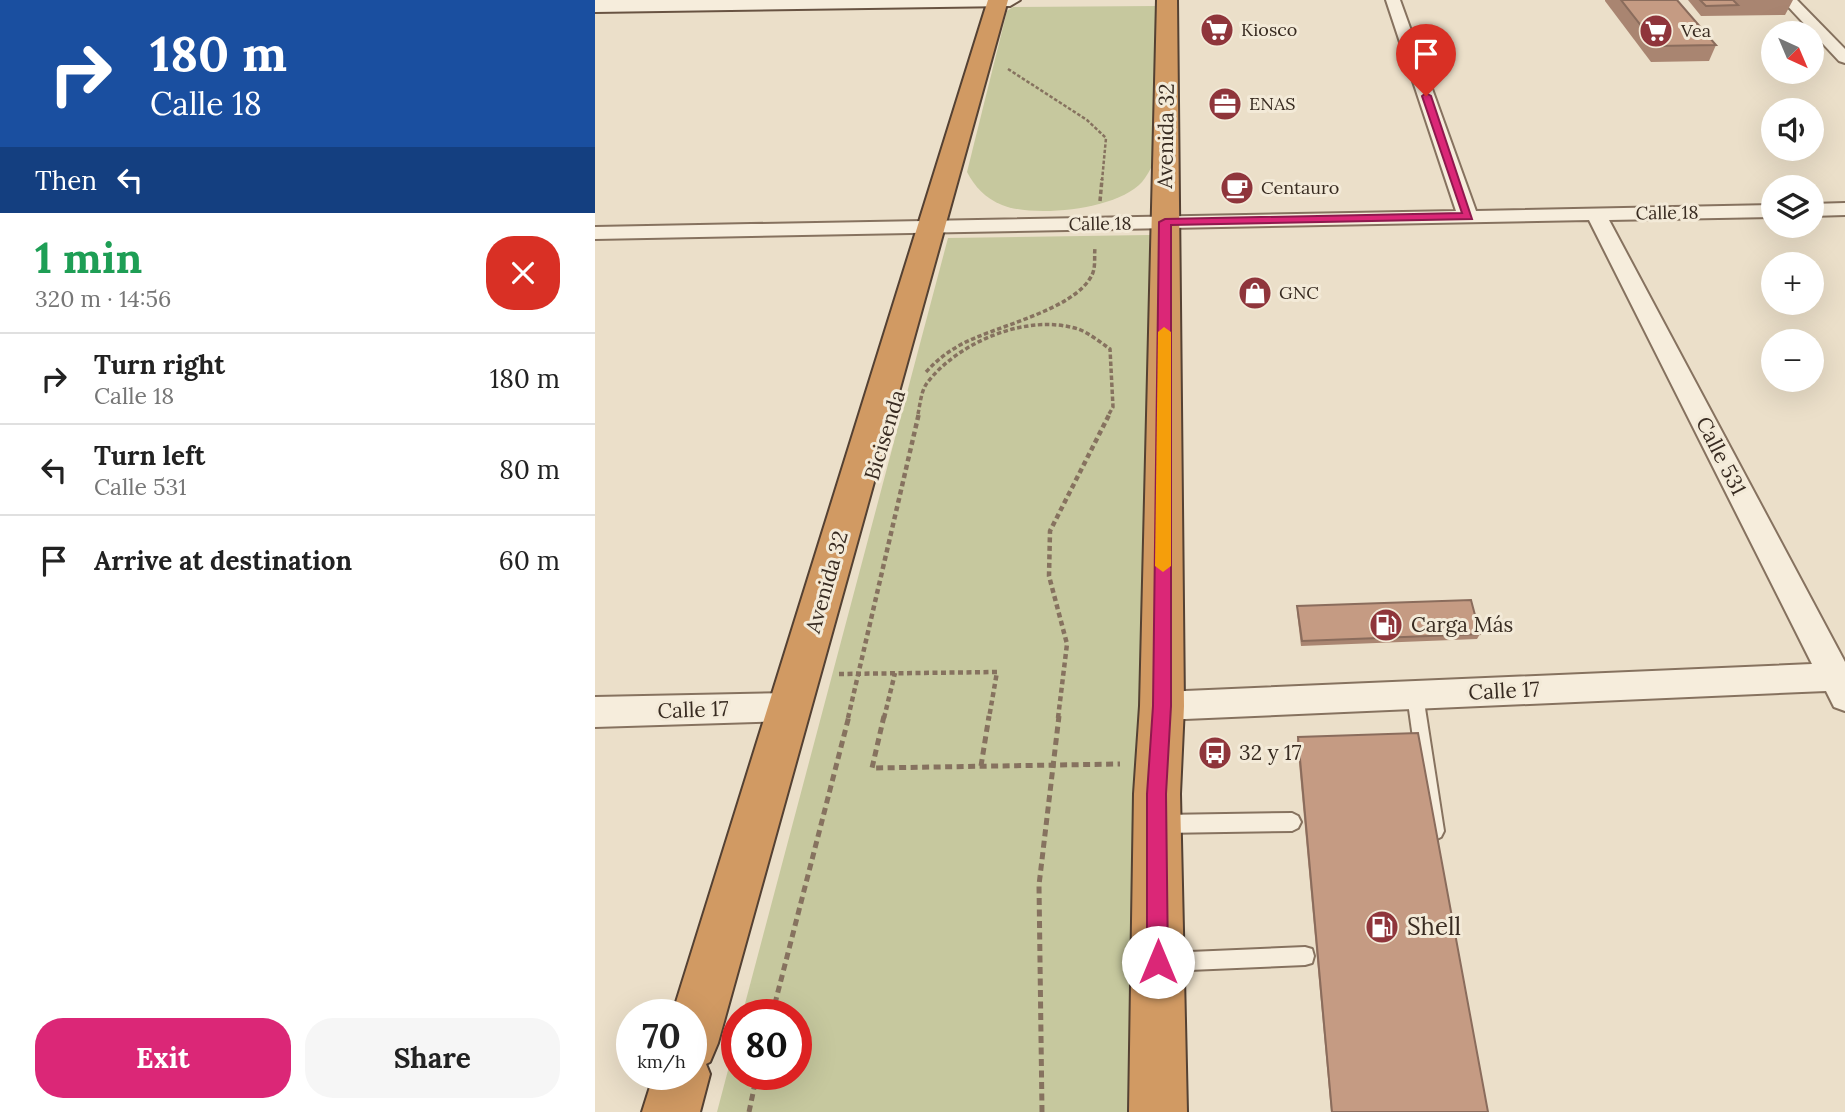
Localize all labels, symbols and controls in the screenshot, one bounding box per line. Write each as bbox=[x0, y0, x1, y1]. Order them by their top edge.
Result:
supermarket icon: Kiosco bbox=[1198, 11, 1236, 49]
supermarket icon: Vea bbox=[1637, 12, 1675, 50]
place label: Kiosco bbox=[1241, 18, 1297, 41]
place label: Vea bbox=[1680, 19, 1711, 42]
north arrow bbox=[1761, 21, 1823, 84]
map controls bbox=[1761, 21, 1824, 392]
text: 180 m bbox=[150, 22, 287, 84]
pin bbox=[1396, 24, 1456, 96]
icon: right bbox=[35, 28, 126, 119]
icon: arrive bbox=[1407, 35, 1445, 73]
text: Calle 18 bbox=[150, 83, 262, 124]
street label: Avenida 32 bbox=[1151, 83, 1180, 190]
office icon: ENAS bbox=[1206, 85, 1244, 123]
place label: ENAS bbox=[1249, 92, 1295, 115]
button: sound bbox=[1761, 98, 1824, 161]
icon: left bbox=[111, 161, 149, 199]
text: Then bbox=[35, 164, 97, 197]
cafe icon: Centauro bbox=[1218, 169, 1256, 207]
button: layers bbox=[1761, 175, 1824, 238]
place label: Centauro bbox=[1261, 176, 1339, 199]
street label: Calle 18 bbox=[1635, 200, 1699, 225]
street label: Calle 18 bbox=[1068, 211, 1132, 236]
text: 1 min bbox=[35, 231, 142, 285]
button: close bbox=[486, 236, 560, 310]
button: + bbox=[1761, 252, 1824, 315]
shop icon: GNC bbox=[1236, 274, 1274, 312]
place label: GNC bbox=[1279, 281, 1319, 304]
text: 320 m · 14:56 bbox=[35, 284, 171, 313]
button: − bbox=[1761, 329, 1824, 392]
text: Turn right bbox=[94, 348, 225, 381]
icon: right bbox=[35, 360, 73, 398]
text: 180 m bbox=[490, 362, 560, 395]
text: Calle 18 bbox=[94, 381, 174, 410]
street label: Bicisenda bbox=[858, 386, 911, 483]
street label: Calle 531 bbox=[1690, 412, 1753, 500]
text: Turn left bbox=[94, 439, 205, 472]
icon: left bbox=[35, 451, 73, 489]
text: 80 m bbox=[499, 453, 560, 486]
text: Calle 531 bbox=[94, 472, 187, 501]
street label: Avenida 32 bbox=[799, 528, 854, 637]
icon: arrive bbox=[35, 542, 73, 580]
text: Arrive at destination bbox=[94, 544, 352, 577]
text: 60 m bbox=[499, 544, 560, 577]
fuel station icon: Carga Más bbox=[1367, 606, 1405, 644]
place label: Carga Más bbox=[1411, 611, 1513, 638]
street label: Calle 17 bbox=[1468, 675, 1541, 706]
street label: Calle 17 bbox=[657, 695, 729, 724]
bus stop icon: 32 y 17 bbox=[1196, 734, 1234, 772]
place label: 32 y 17 bbox=[1239, 739, 1302, 766]
fuel station icon: Shell bbox=[1363, 908, 1401, 946]
place label: Shell bbox=[1407, 911, 1461, 942]
position arrow bbox=[1121, 925, 1195, 999]
speed limit sign: 80 bbox=[721, 999, 812, 1090]
text: 70 bbox=[642, 1013, 681, 1058]
button: Exit bbox=[35, 1018, 291, 1098]
button: Share bbox=[305, 1018, 560, 1098]
text: km/h bbox=[637, 1050, 686, 1073]

